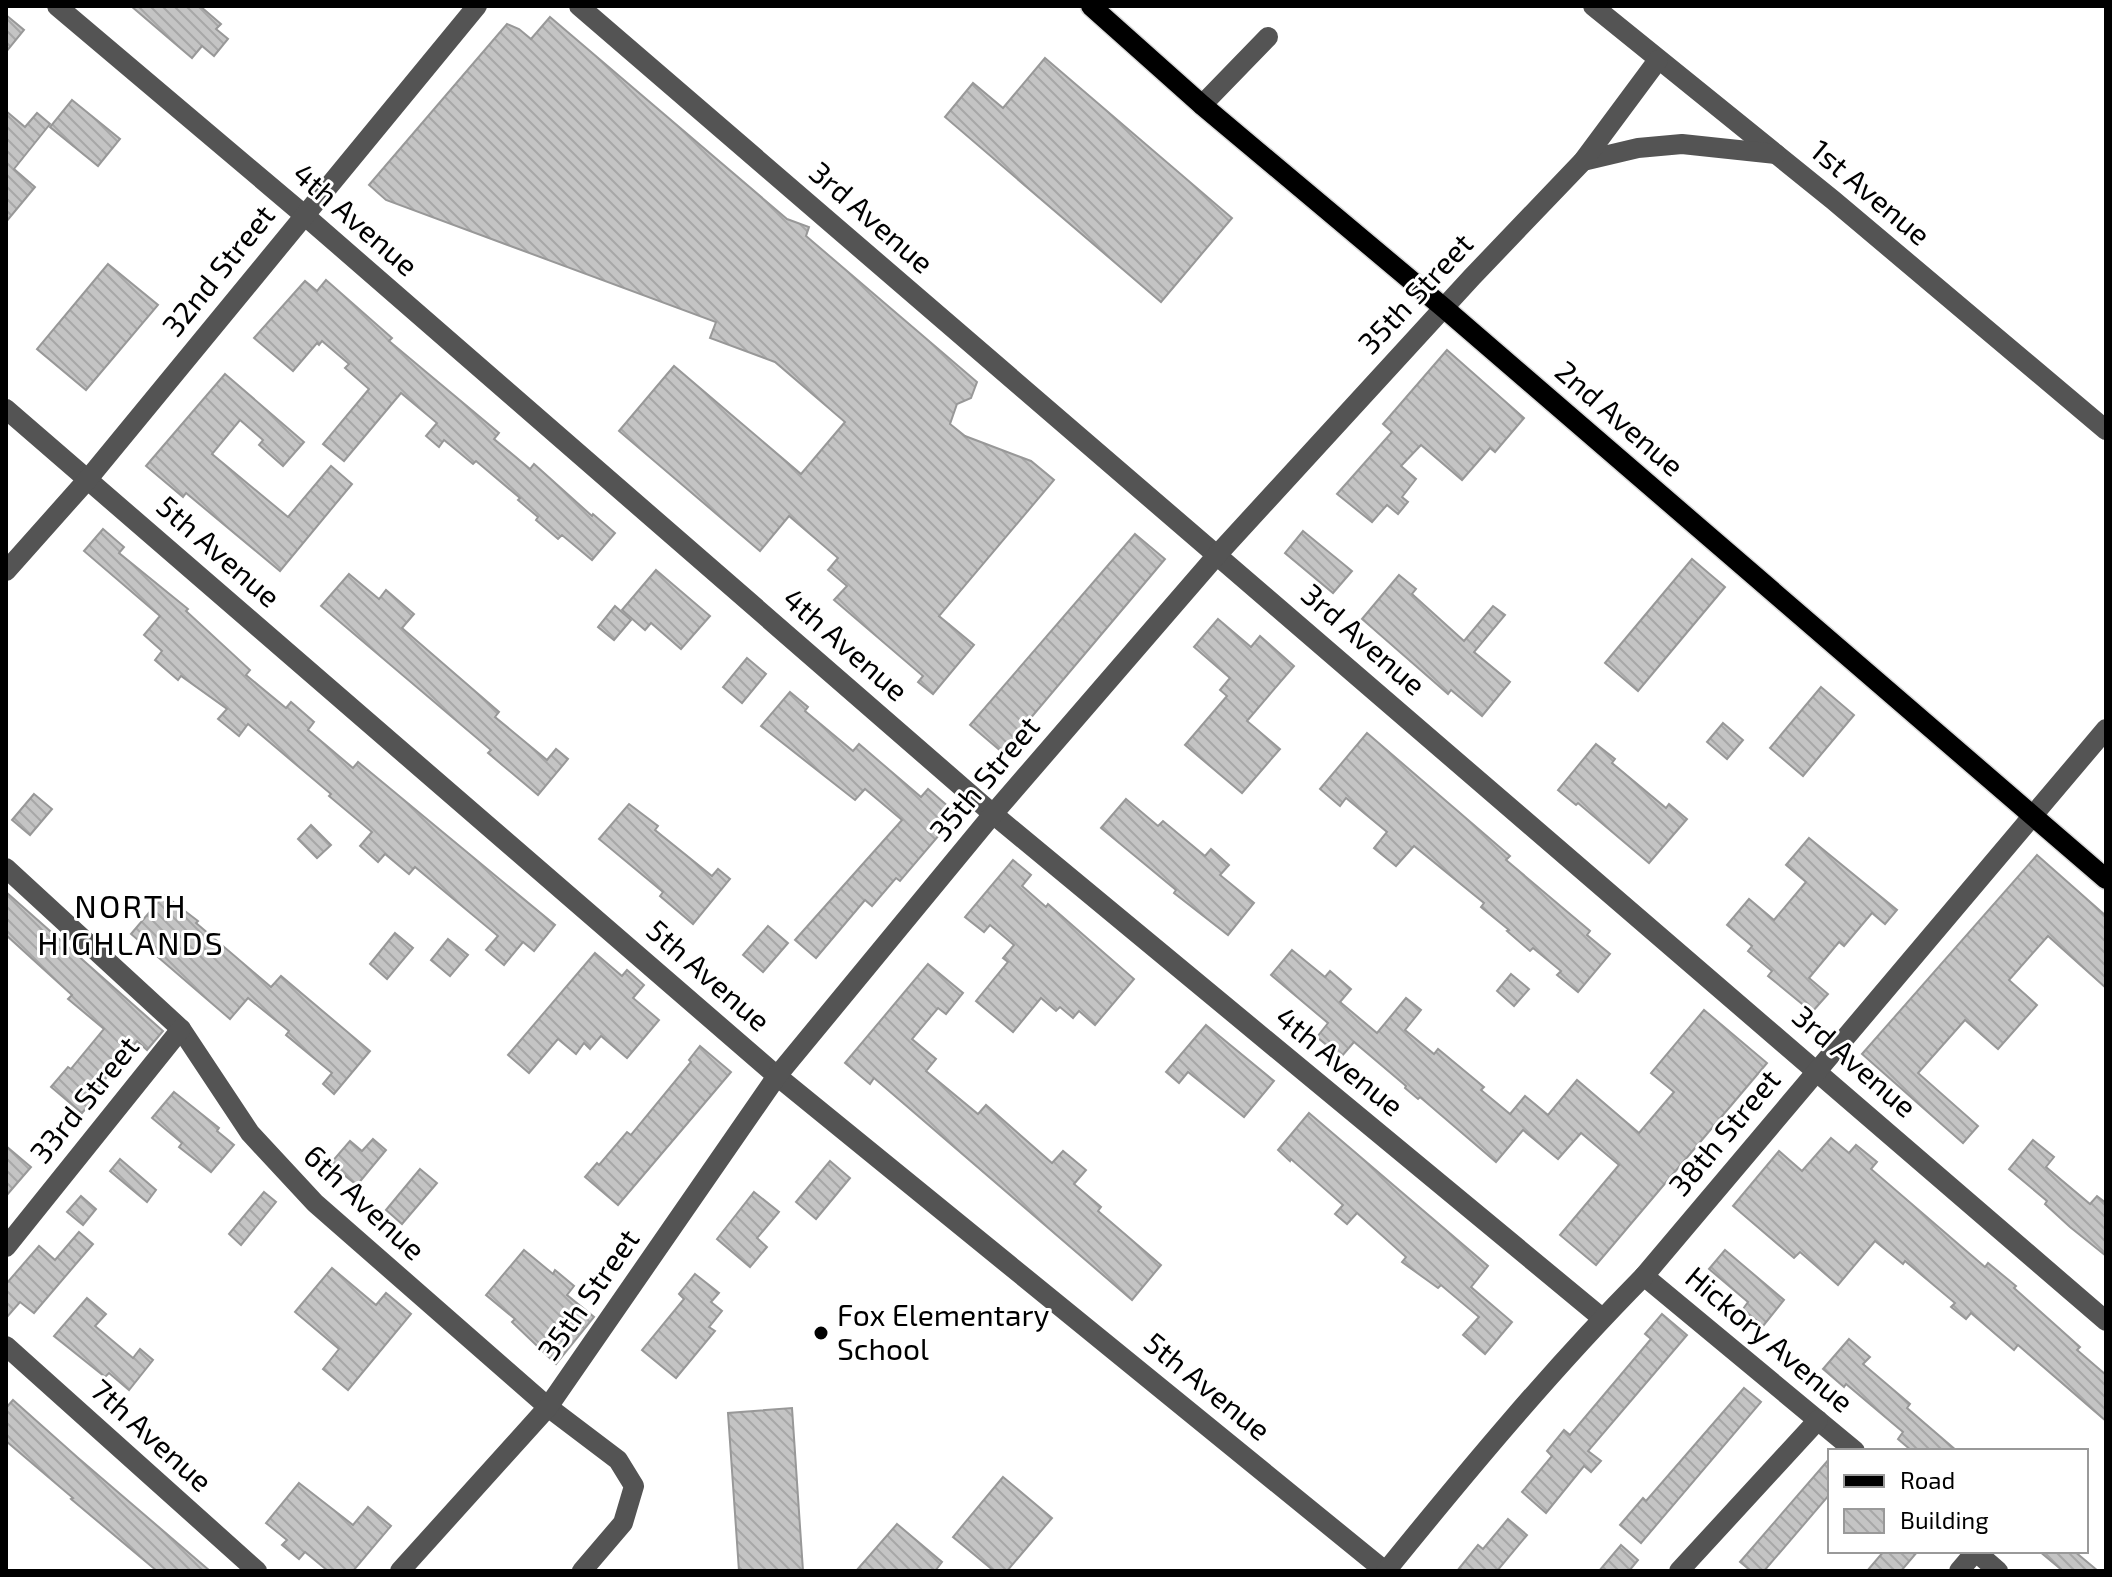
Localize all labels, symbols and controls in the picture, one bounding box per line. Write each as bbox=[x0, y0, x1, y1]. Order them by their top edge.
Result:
street label: 1st Avenue bbox=[1804, 131, 1938, 252]
street label: 3rd Avenue bbox=[803, 153, 942, 280]
street label: 4th Avenue bbox=[286, 154, 426, 283]
street label: 32nd Street bbox=[154, 197, 281, 343]
street label: 35th Street bbox=[1350, 225, 1479, 360]
street label: 2nd Avenue bbox=[1549, 352, 1692, 483]
street label: 5th Avenue bbox=[150, 487, 288, 614]
street label: 3rd Avenue bbox=[1295, 575, 1434, 702]
street label: 4th Avenue bbox=[776, 579, 916, 708]
street label: 35th Street bbox=[921, 708, 1046, 847]
district label: NORTH HIGHLANDS bbox=[37, 886, 225, 961]
street label: 5th Avenue bbox=[640, 911, 778, 1038]
street label: 3rd Avenue bbox=[1786, 997, 1925, 1124]
street label: 4th Avenue bbox=[1269, 998, 1411, 1123]
street label: 33rd Street bbox=[22, 1028, 145, 1169]
street label: 38th Street bbox=[1660, 1061, 1787, 1202]
street label: 6th Avenue bbox=[297, 1136, 433, 1267]
street label: 35th Street bbox=[529, 1221, 646, 1366]
street label: Hickory Avenue bbox=[1679, 1258, 1861, 1419]
place label: Fox Elementary School bbox=[837, 1296, 1049, 1366]
marker: Fox Elementary School bbox=[812, 1324, 830, 1342]
street label: 5th Avenue bbox=[1138, 1324, 1278, 1447]
street label: 7th Avenue bbox=[84, 1371, 220, 1498]
legend bbox=[1828, 1449, 2088, 1553]
text: Road bbox=[1900, 1465, 1955, 1494]
text: Building bbox=[1900, 1505, 1989, 1534]

